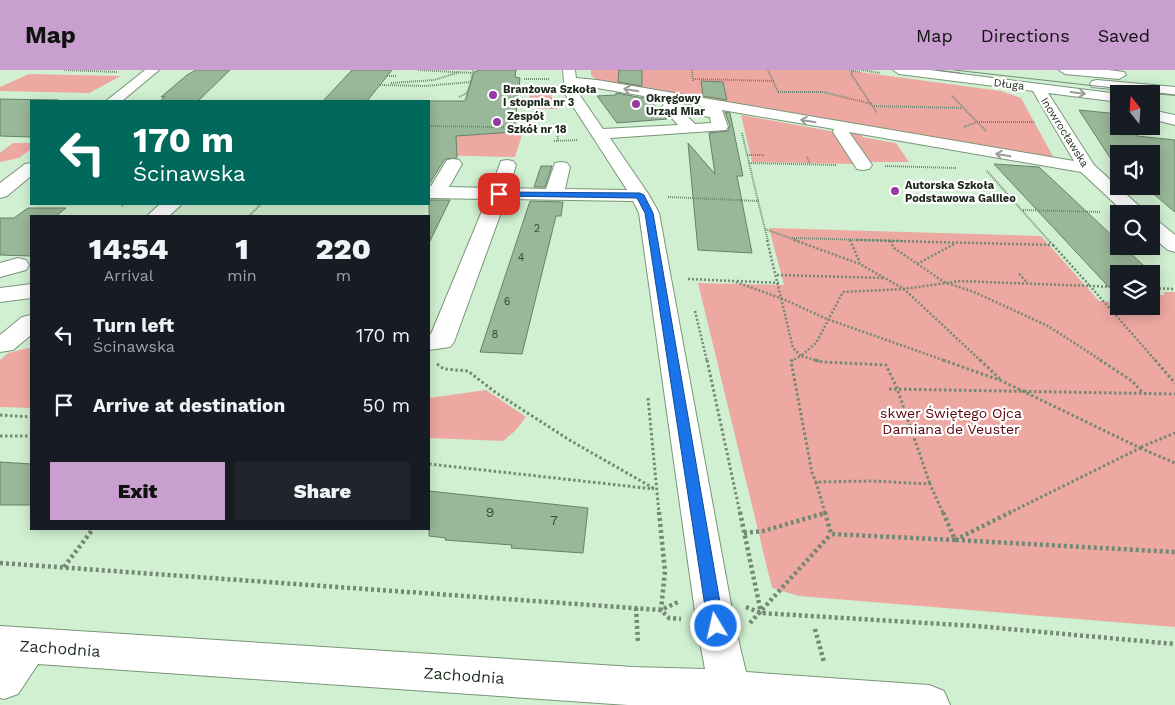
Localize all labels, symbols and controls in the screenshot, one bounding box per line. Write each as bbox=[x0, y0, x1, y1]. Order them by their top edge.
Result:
text: Map bbox=[25, 21, 76, 49]
text: Map bbox=[916, 25, 953, 46]
text: Directions bbox=[981, 25, 1070, 46]
text: Saved bbox=[1098, 25, 1150, 46]
street label: Długa bbox=[993, 76, 1025, 93]
place label: Branżowa Szkoła I stopnia nr 3 bbox=[503, 83, 597, 109]
one-way arrow bbox=[624, 85, 640, 95]
north arrow bbox=[1110, 85, 1160, 135]
map controls bbox=[1110, 85, 1160, 315]
one-way arrow bbox=[1070, 88, 1086, 98]
marker: Branżowa Szkoła I stopnia nr 3 bbox=[487, 89, 499, 101]
place label: Okręgowy Urząd Miar bbox=[646, 92, 705, 118]
street label: Inowrocławska bbox=[1038, 95, 1091, 170]
marker: Okręgowy Urząd Miar bbox=[630, 98, 642, 110]
place label: Zespół Szkół nr 18 bbox=[507, 110, 567, 136]
one-way arrow bbox=[801, 115, 817, 125]
marker: Zespół Szkół nr 18 bbox=[491, 116, 503, 128]
text: 170 m bbox=[133, 119, 234, 161]
icon: left bbox=[50, 120, 115, 185]
button: sound bbox=[1110, 145, 1160, 195]
one-way arrow bbox=[995, 150, 1011, 160]
text: Ścinawska bbox=[133, 161, 246, 186]
pin bbox=[478, 173, 520, 215]
place label: Autorska Szkoła Podstawowa Galileo bbox=[905, 179, 1016, 205]
icon: arrive bbox=[485, 180, 513, 208]
marker: Autorska Szkoła Podstawowa Galileo bbox=[889, 185, 901, 197]
button: search bbox=[1110, 205, 1160, 255]
house number: 2 bbox=[534, 222, 540, 235]
text: 14:54 bbox=[89, 231, 168, 266]
text: 1 bbox=[235, 231, 249, 266]
text: 220 bbox=[316, 231, 371, 266]
house number: 4 bbox=[518, 251, 525, 264]
button: layers bbox=[1110, 265, 1160, 315]
text: Arrival bbox=[104, 266, 154, 285]
text: min bbox=[227, 266, 257, 285]
text: m bbox=[336, 266, 351, 285]
house number: 6 bbox=[504, 295, 511, 308]
text: Turn left bbox=[93, 314, 174, 337]
icon: left bbox=[50, 321, 78, 349]
text: 170 m bbox=[356, 324, 410, 347]
house number: 8 bbox=[492, 328, 499, 341]
text: Ścinawska bbox=[93, 337, 175, 356]
icon: arrive bbox=[50, 391, 78, 419]
text: Arrive at destination bbox=[93, 394, 285, 417]
text: 50 m bbox=[363, 394, 410, 417]
park label: skwer Świętego Ojca Damiana de Veuster bbox=[880, 405, 1022, 437]
button: Exit bbox=[50, 462, 225, 520]
button: Share bbox=[235, 462, 410, 520]
house number: 9 bbox=[486, 504, 494, 520]
house number: 7 bbox=[550, 512, 558, 528]
position arrow bbox=[689, 599, 741, 651]
street label: Zachodnia bbox=[19, 636, 101, 661]
street label: Zachodnia bbox=[423, 663, 505, 688]

